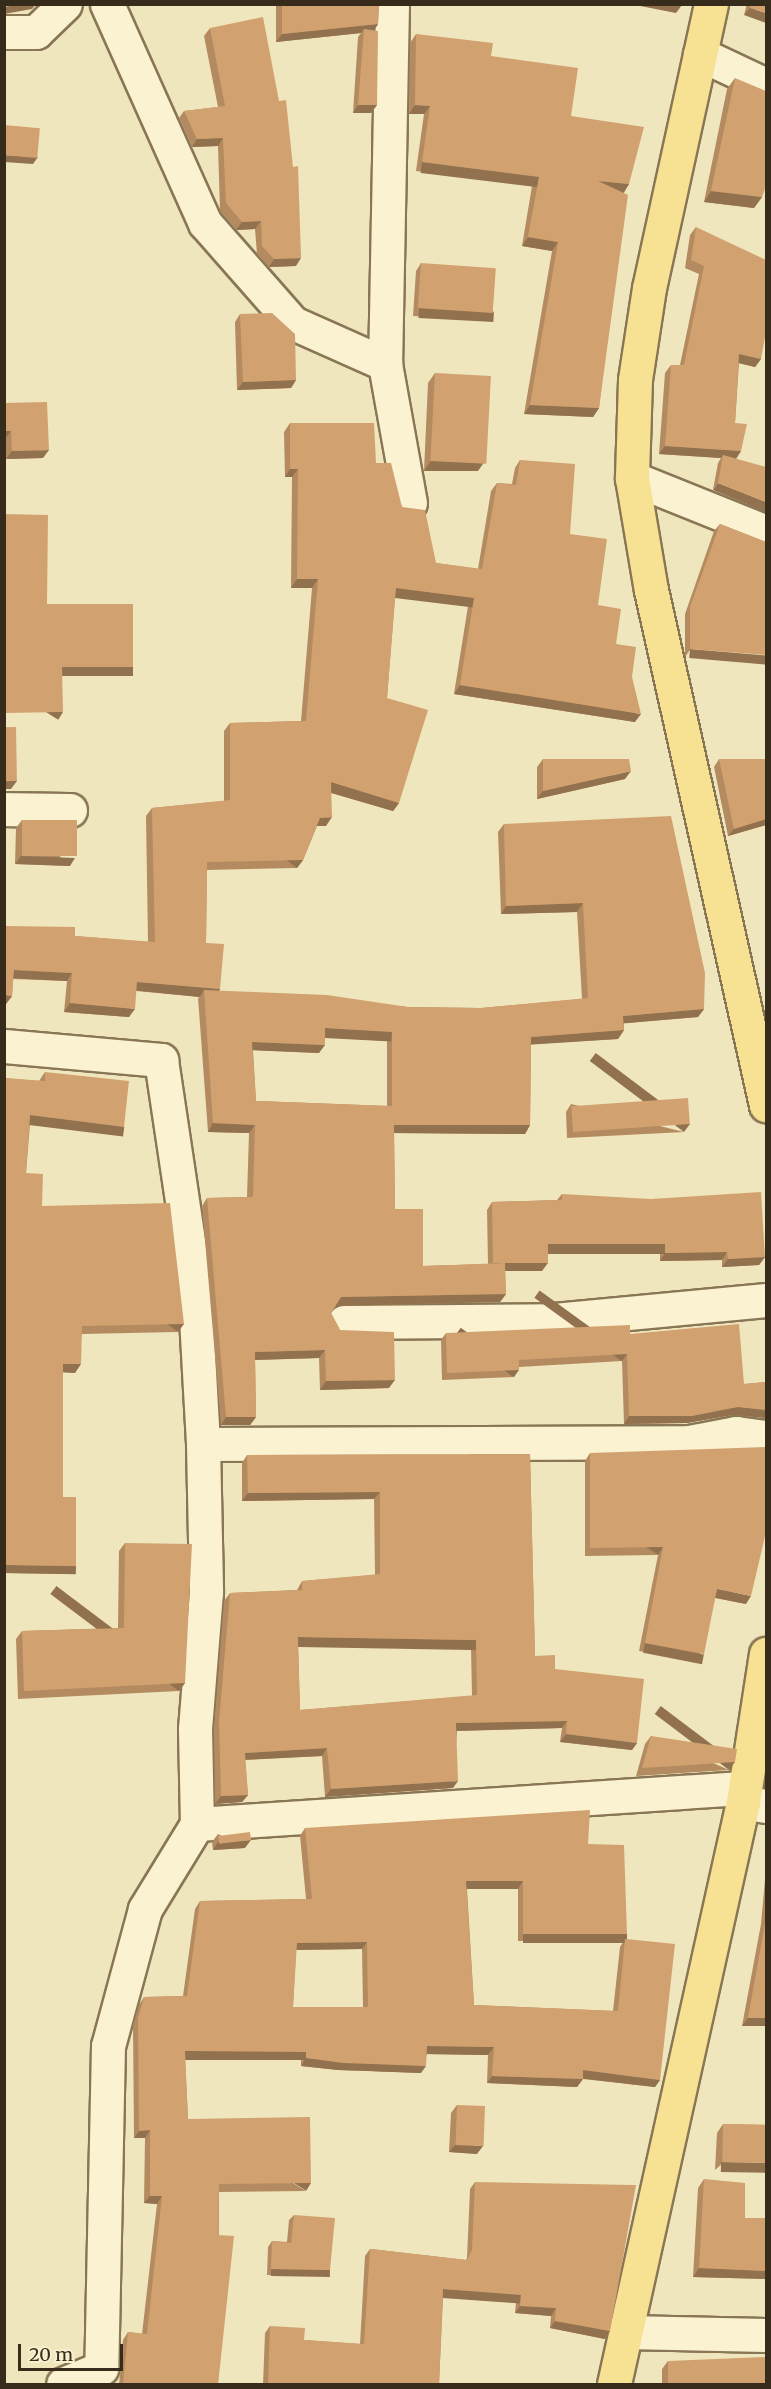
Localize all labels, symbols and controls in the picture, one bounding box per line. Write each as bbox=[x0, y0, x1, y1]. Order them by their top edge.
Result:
scale bar bbox=[21, 2332, 126, 2370]
text: 20 m bbox=[29, 2343, 73, 2366]

